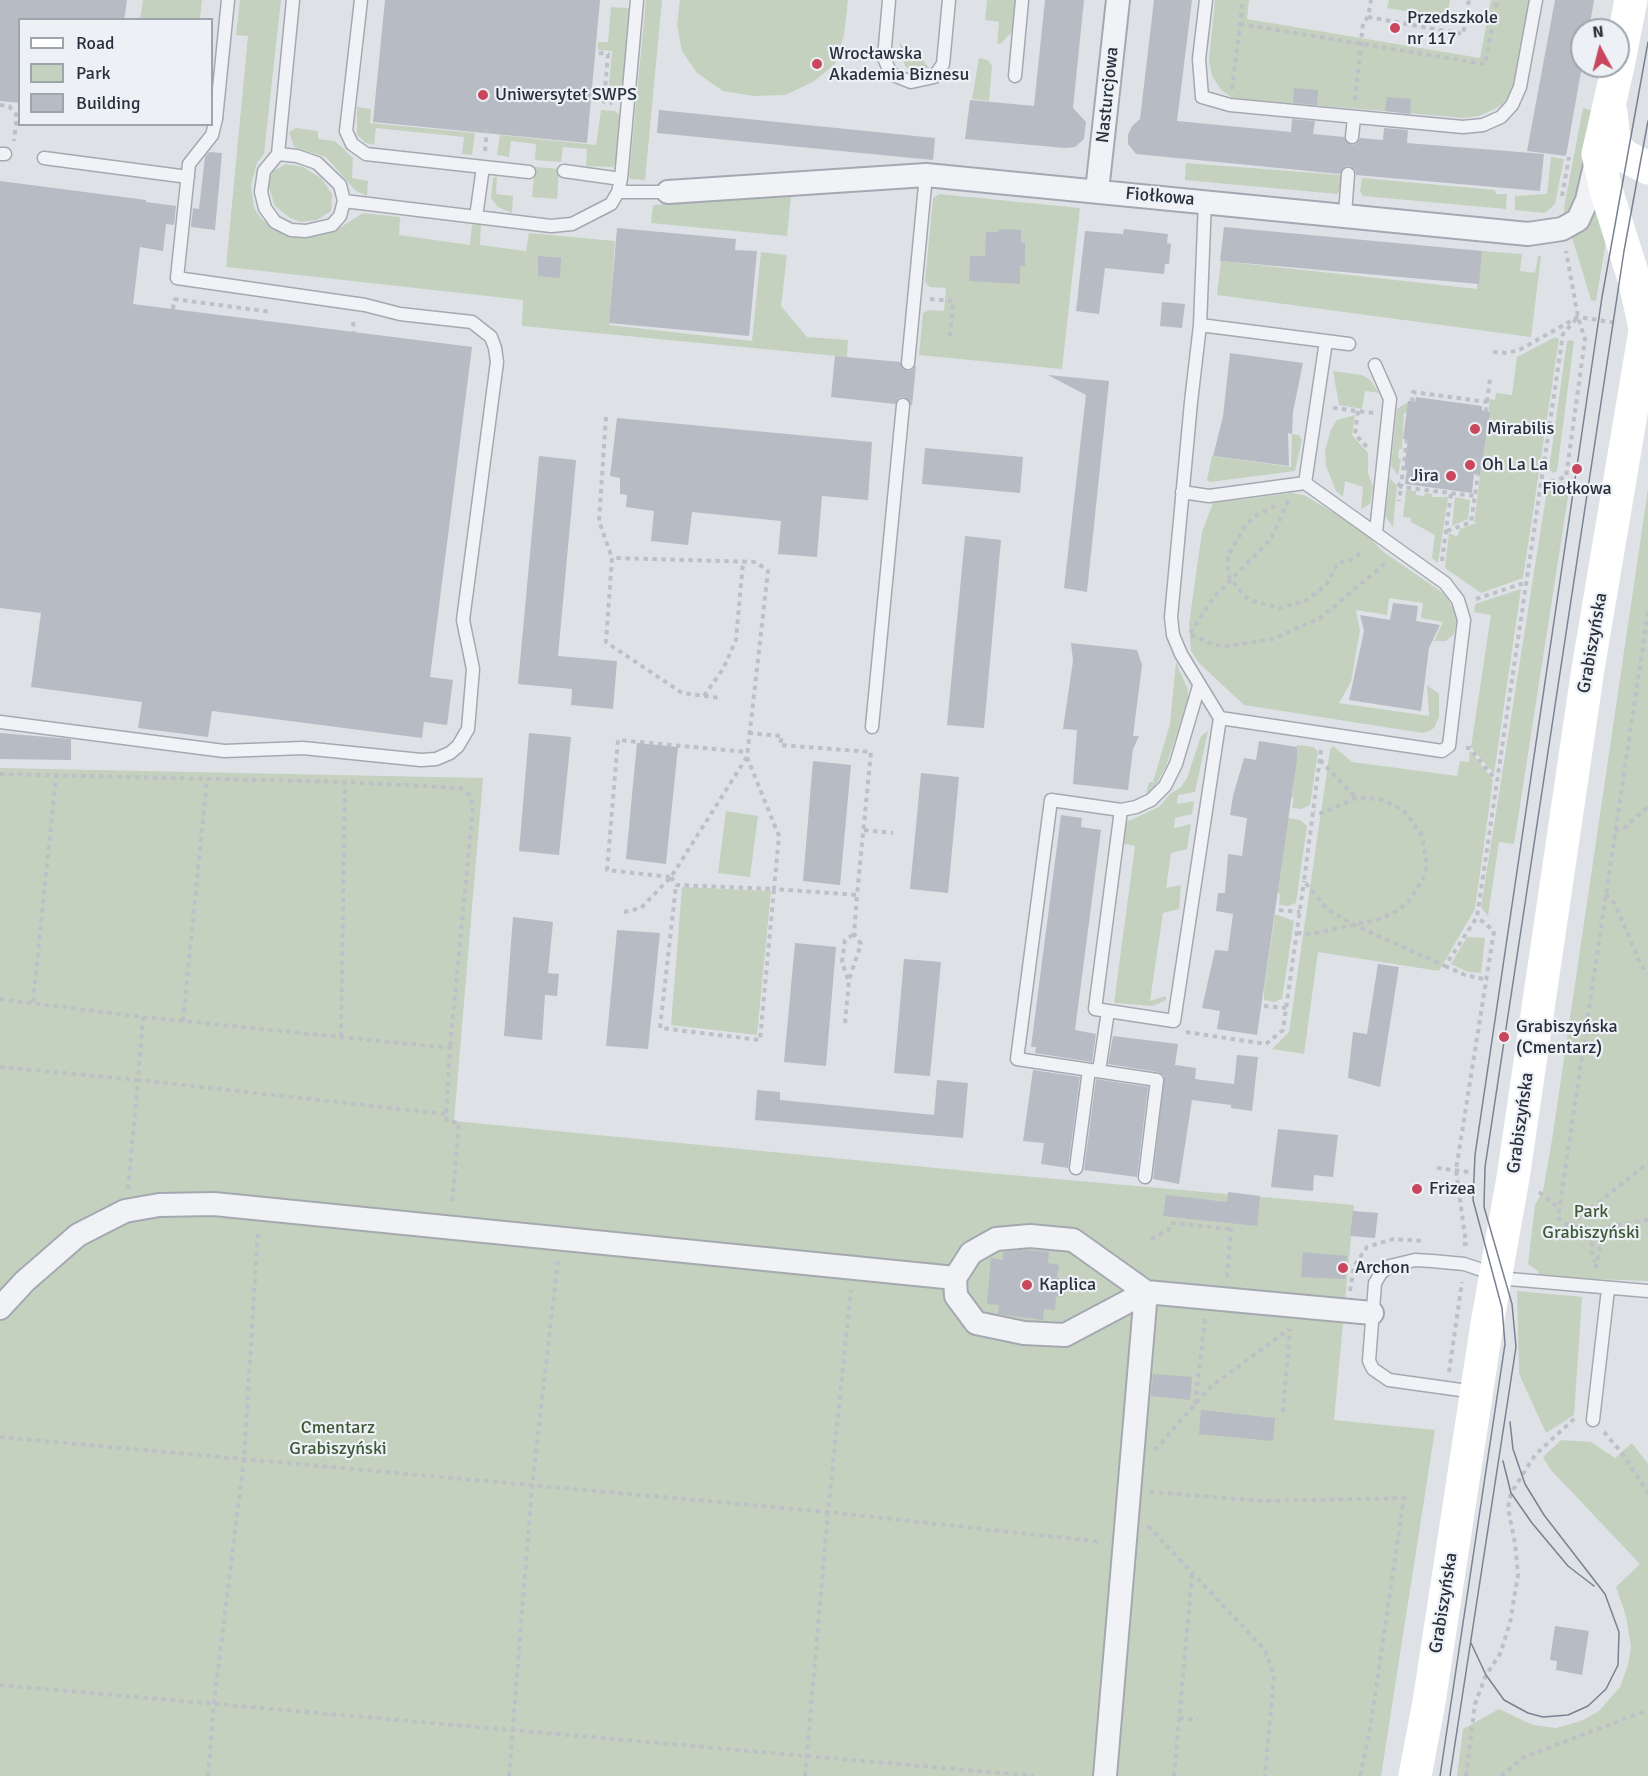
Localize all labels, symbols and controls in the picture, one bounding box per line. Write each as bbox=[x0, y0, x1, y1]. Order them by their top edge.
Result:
place label: Przedszkole nr 117 bbox=[1407, 7, 1498, 50]
legend bbox=[18, 18, 213, 126]
north arrow bbox=[1570, 18, 1630, 78]
marker: Przedszkole nr 117 bbox=[1388, 21, 1402, 35]
text: N bbox=[1591, 22, 1605, 43]
text: Road bbox=[76, 32, 115, 54]
place label: Wrocławska Akademia Biznesu bbox=[829, 43, 969, 86]
street label: Nasturcjowa bbox=[1092, 46, 1124, 144]
marker: Wrocławska Akademia Biznesu bbox=[810, 57, 824, 71]
text: Park bbox=[76, 62, 111, 84]
place label: Uniwersytet SWPS bbox=[495, 84, 637, 106]
marker: Uniwersytet SWPS bbox=[476, 88, 490, 102]
text: Building bbox=[76, 92, 140, 114]
street label: Fiołkowa bbox=[1124, 183, 1196, 211]
place label: Mirabilis bbox=[1487, 418, 1554, 440]
marker: Mirabilis bbox=[1468, 422, 1482, 436]
place label: Oh La La bbox=[1482, 454, 1548, 476]
marker: Oh La La bbox=[1463, 458, 1477, 472]
marker: Fiołkowa bbox=[1570, 462, 1584, 476]
place label: Jira bbox=[1410, 465, 1439, 487]
marker: Jira bbox=[1444, 469, 1458, 483]
place label: Fiołkowa bbox=[1542, 478, 1612, 500]
street label: Grabiszyńska bbox=[1574, 591, 1612, 695]
place label: Grabiszyńska (Cmentarz) bbox=[1516, 1016, 1618, 1058]
marker: Grabiszyńska (Cmentarz) bbox=[1497, 1030, 1511, 1044]
street label: Grabiszyńska bbox=[1503, 1071, 1539, 1175]
place label: Frizea bbox=[1429, 1178, 1476, 1200]
marker: Frizea bbox=[1410, 1182, 1424, 1196]
park label: Park Grabiszyński bbox=[1542, 1201, 1640, 1244]
place label: Archon bbox=[1355, 1257, 1410, 1279]
marker: Archon bbox=[1336, 1261, 1350, 1275]
place label: Kaplica bbox=[1039, 1274, 1096, 1296]
marker: Kaplica bbox=[1020, 1278, 1034, 1292]
park label: Cmentarz Grabiszyński bbox=[289, 1417, 387, 1460]
street label: Grabiszyńska bbox=[1425, 1551, 1463, 1655]

